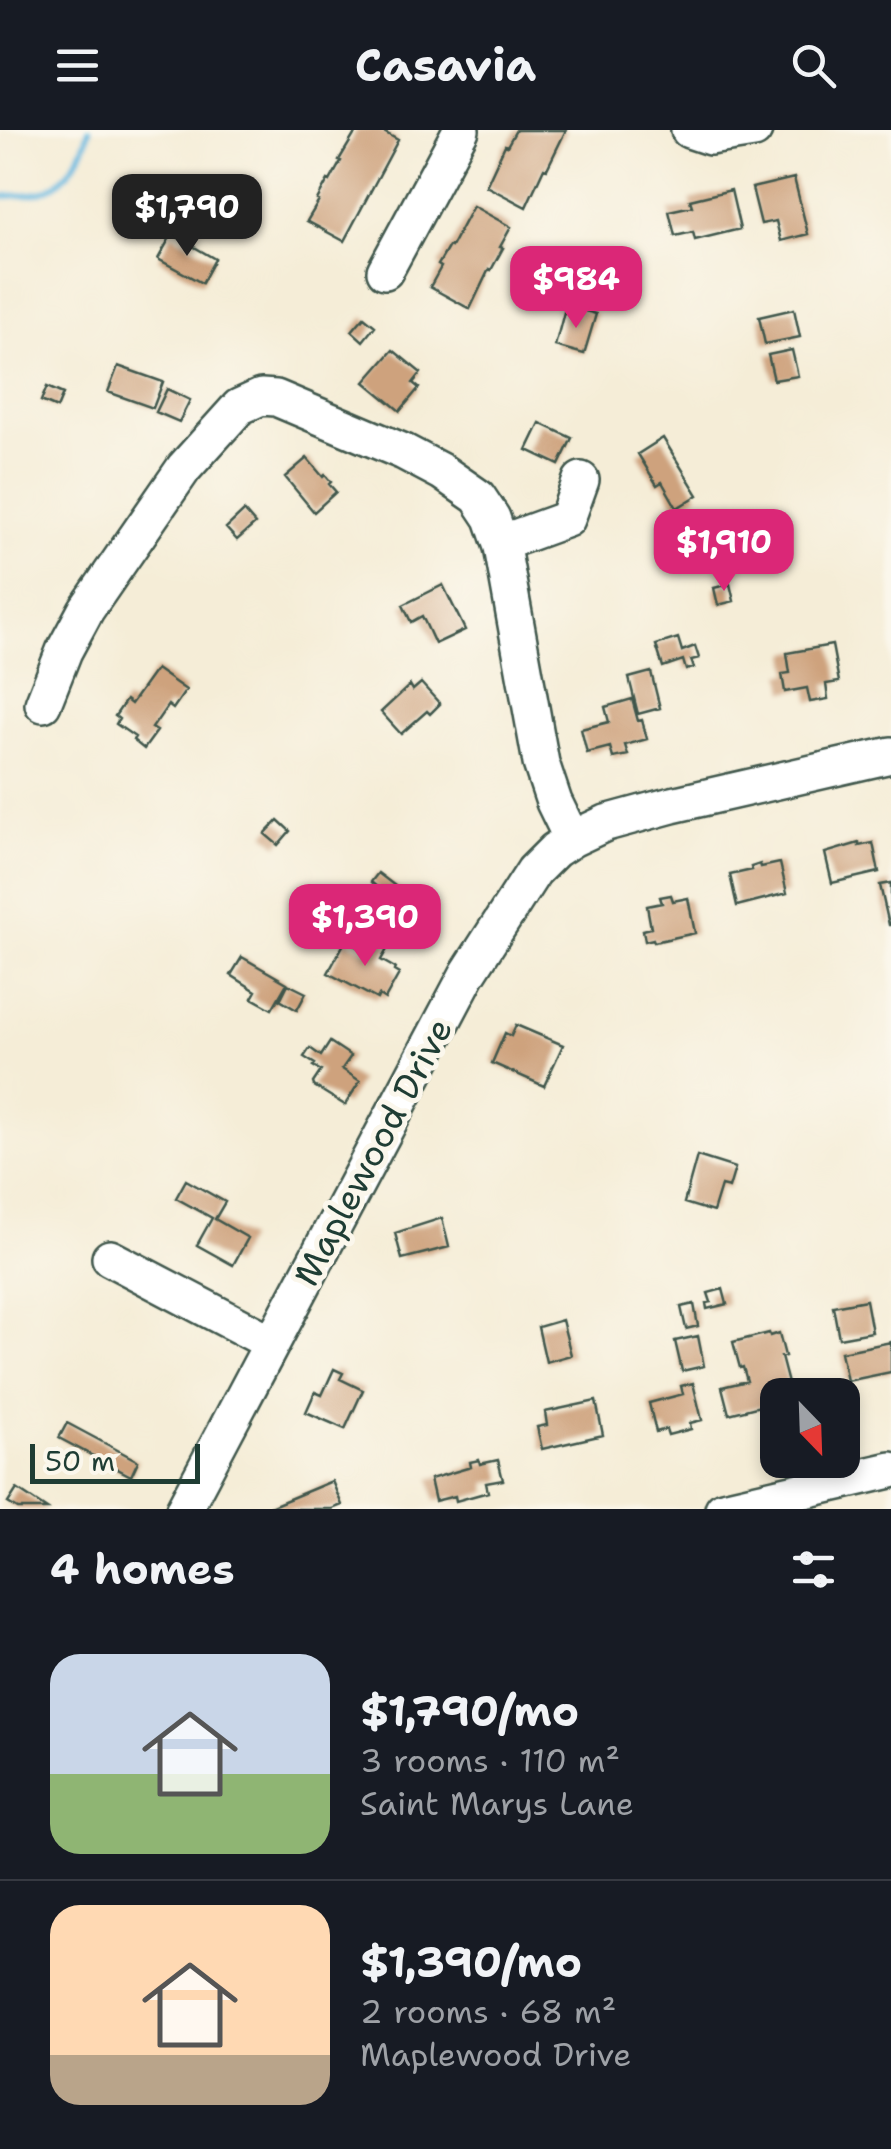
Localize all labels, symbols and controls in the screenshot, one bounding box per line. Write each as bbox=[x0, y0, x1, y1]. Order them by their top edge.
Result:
text: Casavia bbox=[355, 35, 536, 95]
icon: menu bbox=[50, 38, 105, 93]
icon: search bbox=[786, 38, 841, 93]
pin: $1,790 bbox=[106, 174, 268, 259]
text: $1,790 bbox=[134, 185, 240, 228]
pin: $984 bbox=[517, 246, 635, 331]
text: $984 bbox=[532, 257, 620, 300]
pin: $1,910 bbox=[643, 509, 805, 594]
text: $1,910 bbox=[676, 520, 772, 563]
pin: $1,390 bbox=[284, 884, 446, 969]
text: $1,390 bbox=[311, 895, 419, 938]
street label: Maplewood Drive bbox=[282, 1010, 463, 1294]
north arrow bbox=[760, 1378, 860, 1478]
map controls bbox=[760, 1378, 860, 1478]
scale bar bbox=[30, 1439, 200, 1484]
text: 50 m bbox=[45, 1442, 115, 1480]
text: 4 homes bbox=[50, 1541, 235, 1597]
icon: filters bbox=[786, 1542, 841, 1597]
text: $1,790/mo bbox=[360, 1683, 579, 1739]
icon: home bbox=[130, 1694, 250, 1814]
text: 3 rooms · 110 m² bbox=[360, 1739, 620, 1782]
text: Saint Marys Lane bbox=[360, 1782, 634, 1825]
text: $1,390/mo bbox=[360, 1934, 582, 1990]
icon: home bbox=[130, 1945, 250, 2065]
text: 2 rooms · 68 m² bbox=[360, 1990, 616, 2033]
text: Maplewood Drive bbox=[360, 2033, 631, 2076]

